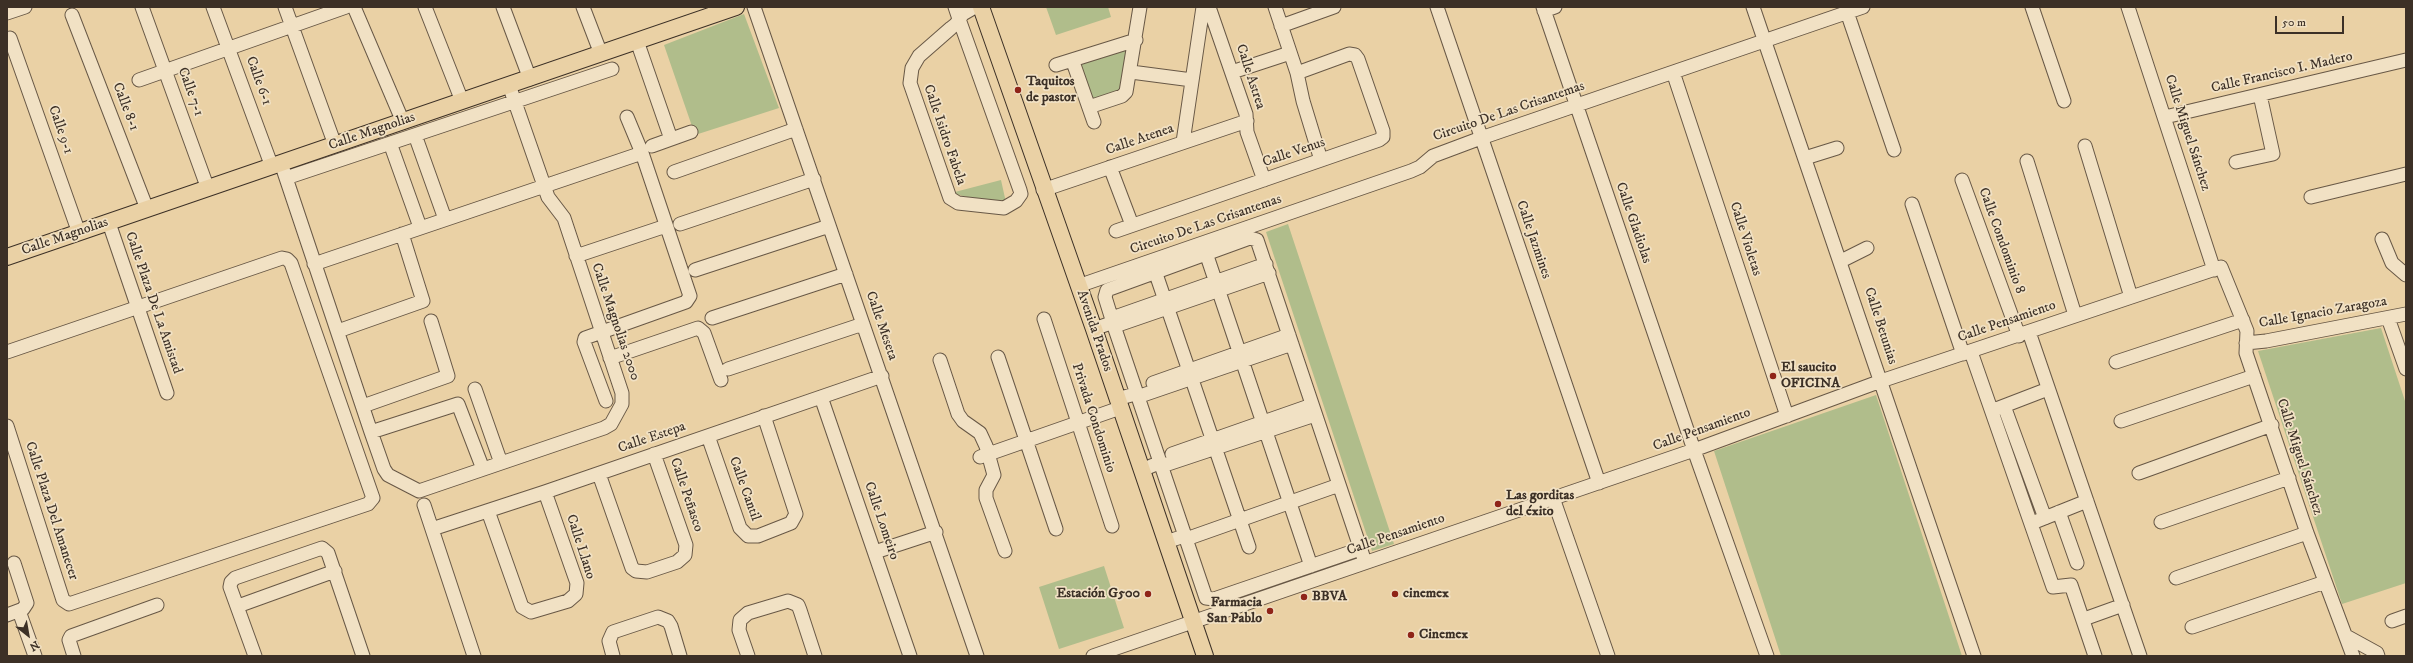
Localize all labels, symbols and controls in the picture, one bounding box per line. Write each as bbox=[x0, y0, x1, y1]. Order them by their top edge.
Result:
scale bar bbox=[2277, 8, 2346, 34]
text: 50 m bbox=[2282, 15, 2306, 30]
street label: Calle Astrea bbox=[1232, 42, 1268, 112]
street label: Calle Francisco I. Madero bbox=[2210, 49, 2354, 97]
street label: Calle 6-1 bbox=[241, 54, 275, 108]
street label: Calle 7-1 bbox=[173, 65, 207, 119]
street label: Calle Miguel Sánchez bbox=[2160, 73, 2214, 193]
place label: Taquitos de pastor bbox=[1026, 74, 1076, 106]
street label: Circuito De Las Crisantemas bbox=[1431, 78, 1587, 146]
street label: Calle 8-1 bbox=[108, 81, 142, 133]
street label: Calle Isidro Fabela bbox=[919, 83, 969, 187]
marker: Taquitos de pastor bbox=[1013, 85, 1023, 95]
street label: Calle 9-1 bbox=[44, 104, 76, 156]
street label: Calle Magnolias bbox=[327, 109, 417, 155]
street label: Calle Atenea bbox=[1104, 121, 1176, 159]
street label: Calle Venus bbox=[1261, 134, 1327, 172]
street label: Calle Gladiolas bbox=[1611, 180, 1655, 266]
street label: Calle Condominio 8 bbox=[1974, 186, 2028, 296]
street label: Circuito De Las Crisantemas bbox=[1128, 191, 1284, 259]
street label: Calle Jazmines bbox=[1512, 199, 1554, 281]
street label: Calle Violetas bbox=[1725, 200, 1765, 278]
street label: Calle Magnolias bbox=[20, 214, 110, 260]
street label: Calle Plaza De La Amistad bbox=[121, 230, 185, 376]
street label: Calle Magnolias 2000 bbox=[587, 261, 643, 383]
street label: Calle Betunias bbox=[1860, 285, 1900, 367]
street label: Avenida Prados bbox=[1072, 288, 1116, 374]
street label: Calle Meseta bbox=[861, 289, 901, 363]
street label: Calle Ignacio Zaragoza bbox=[2258, 293, 2388, 333]
street label: Calle Pensamiento bbox=[1956, 297, 2058, 347]
place label: El saucito OFICINA bbox=[1781, 360, 1840, 392]
street label: Privada Condominio bbox=[1067, 361, 1119, 475]
marker: El saucito OFICINA bbox=[1768, 371, 1778, 381]
street label: Calle Miguel Sánchez bbox=[2272, 397, 2326, 517]
street label: Calle Pensamiento bbox=[1651, 405, 1753, 455]
street label: Calle Estepa bbox=[616, 419, 688, 457]
street label: Calle Plaza Del Amanecer bbox=[21, 440, 81, 582]
street label: Calle Cantil bbox=[725, 455, 763, 523]
street label: Calle Peñasco bbox=[666, 456, 706, 534]
street label: Calle Lomeiro bbox=[860, 480, 902, 562]
place label: Las gorditas del éxito bbox=[1506, 488, 1574, 520]
marker: Las gorditas del éxito bbox=[1493, 499, 1503, 509]
street label: Calle Pensamiento bbox=[1345, 510, 1447, 560]
street label: Calle Llano bbox=[562, 513, 598, 581]
place label: Estación G500 bbox=[1056, 586, 1140, 602]
place label: cinemex bbox=[1403, 586, 1449, 602]
marker: Estación G500 bbox=[1143, 589, 1153, 599]
place label: BBVA bbox=[1312, 589, 1347, 605]
marker: cinemex bbox=[1390, 589, 1400, 599]
marker: BBVA bbox=[1299, 592, 1309, 602]
place label: Farmacia San Pablo bbox=[1207, 595, 1262, 628]
marker: Farmacia San Pablo bbox=[1265, 606, 1275, 616]
north arrow bbox=[8, 615, 48, 655]
place label: Cinemex bbox=[1419, 627, 1468, 643]
marker: Cinemex bbox=[1406, 630, 1416, 640]
text: N bbox=[27, 637, 42, 654]

